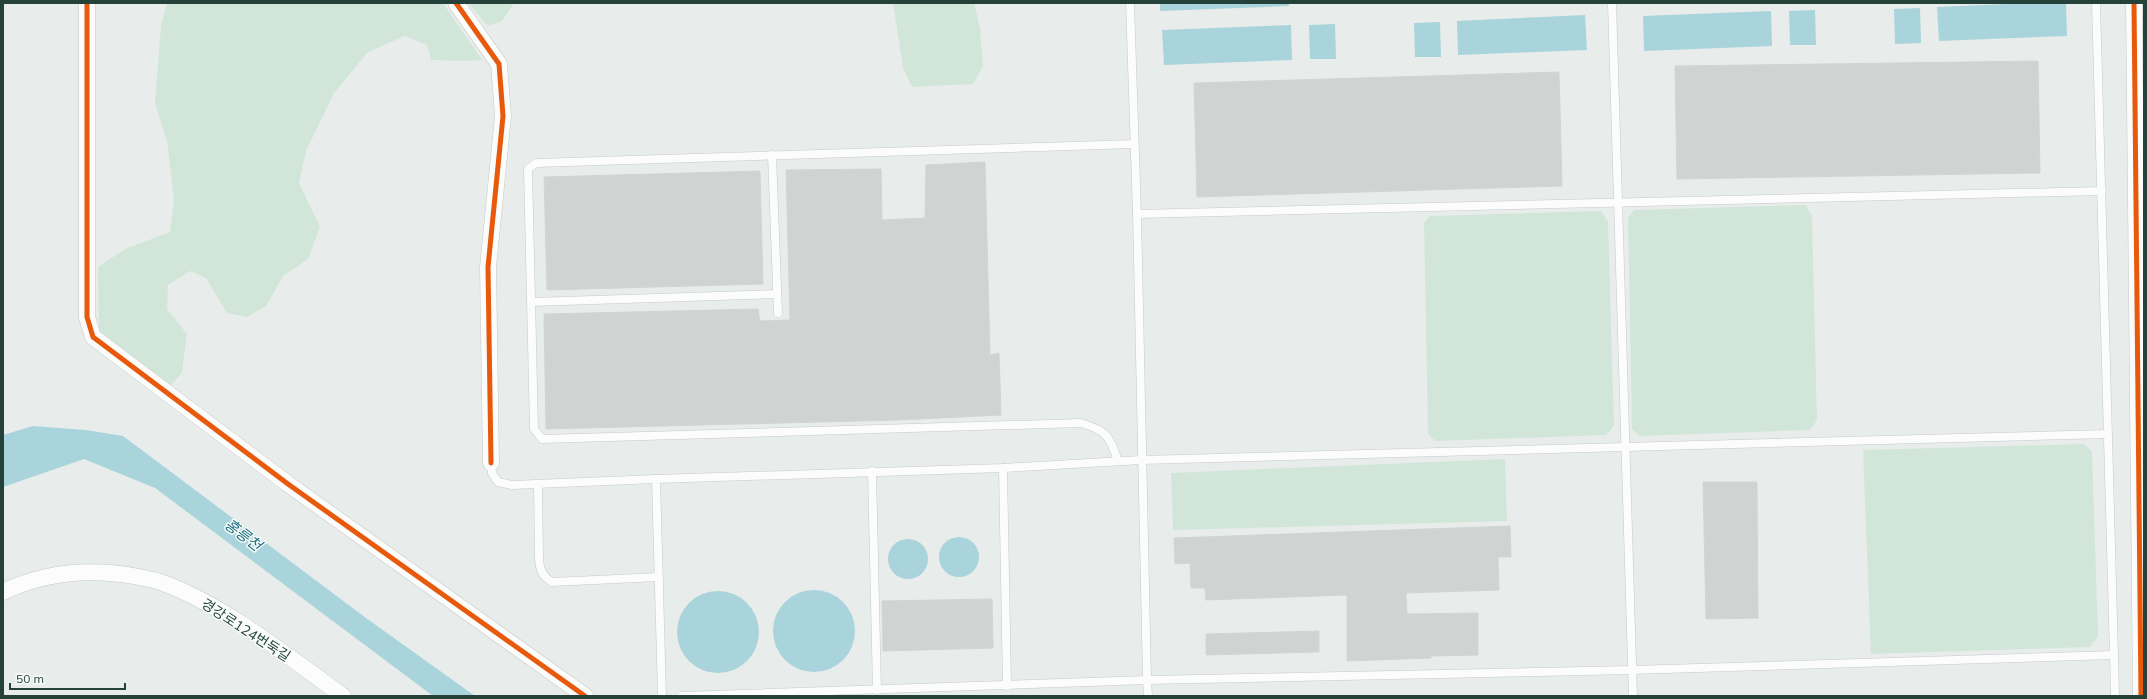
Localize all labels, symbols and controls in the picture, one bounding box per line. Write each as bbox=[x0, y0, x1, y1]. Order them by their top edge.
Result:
water label: 홍릉천 bbox=[221, 515, 267, 556]
street label: 경강로124번둑길 bbox=[198, 595, 294, 665]
scale bar bbox=[10, 665, 125, 691]
text: 50 m bbox=[16, 671, 44, 686]

